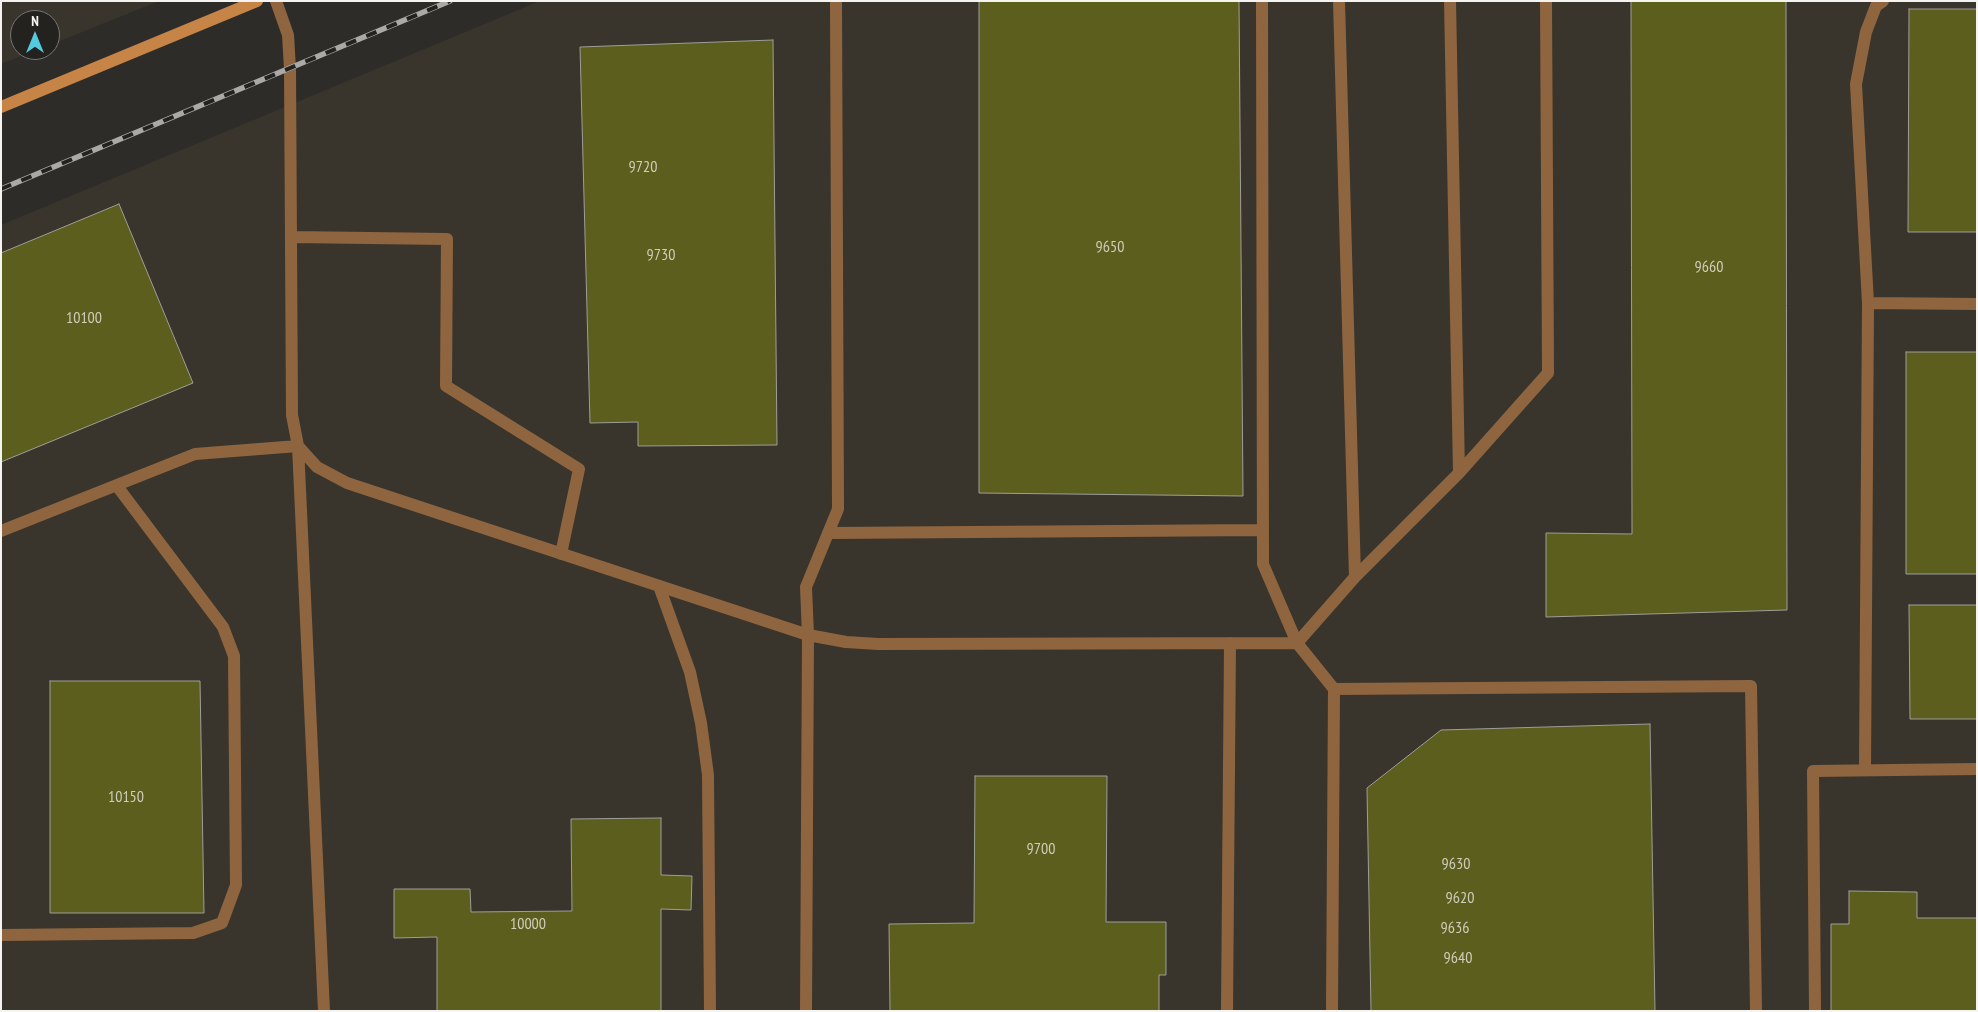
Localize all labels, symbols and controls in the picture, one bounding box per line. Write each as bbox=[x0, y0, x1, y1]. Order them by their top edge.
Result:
north arrow bbox=[10, 10, 60, 60]
text: N bbox=[31, 12, 39, 30]
house number: 9720 bbox=[629, 157, 657, 177]
house number: 9650 bbox=[1096, 237, 1124, 257]
house number: 9730 bbox=[647, 245, 675, 265]
house number: 9660 bbox=[1695, 257, 1723, 277]
house number: 10100 bbox=[66, 308, 102, 328]
house number: 10150 bbox=[108, 787, 144, 807]
house number: 9700 bbox=[1027, 839, 1055, 859]
house number: 9630 bbox=[1442, 854, 1470, 874]
house number: 9620 bbox=[1446, 888, 1474, 908]
house number: 10000 bbox=[510, 914, 546, 934]
house number: 9636 bbox=[1441, 918, 1469, 938]
house number: 9640 bbox=[1444, 948, 1472, 968]

